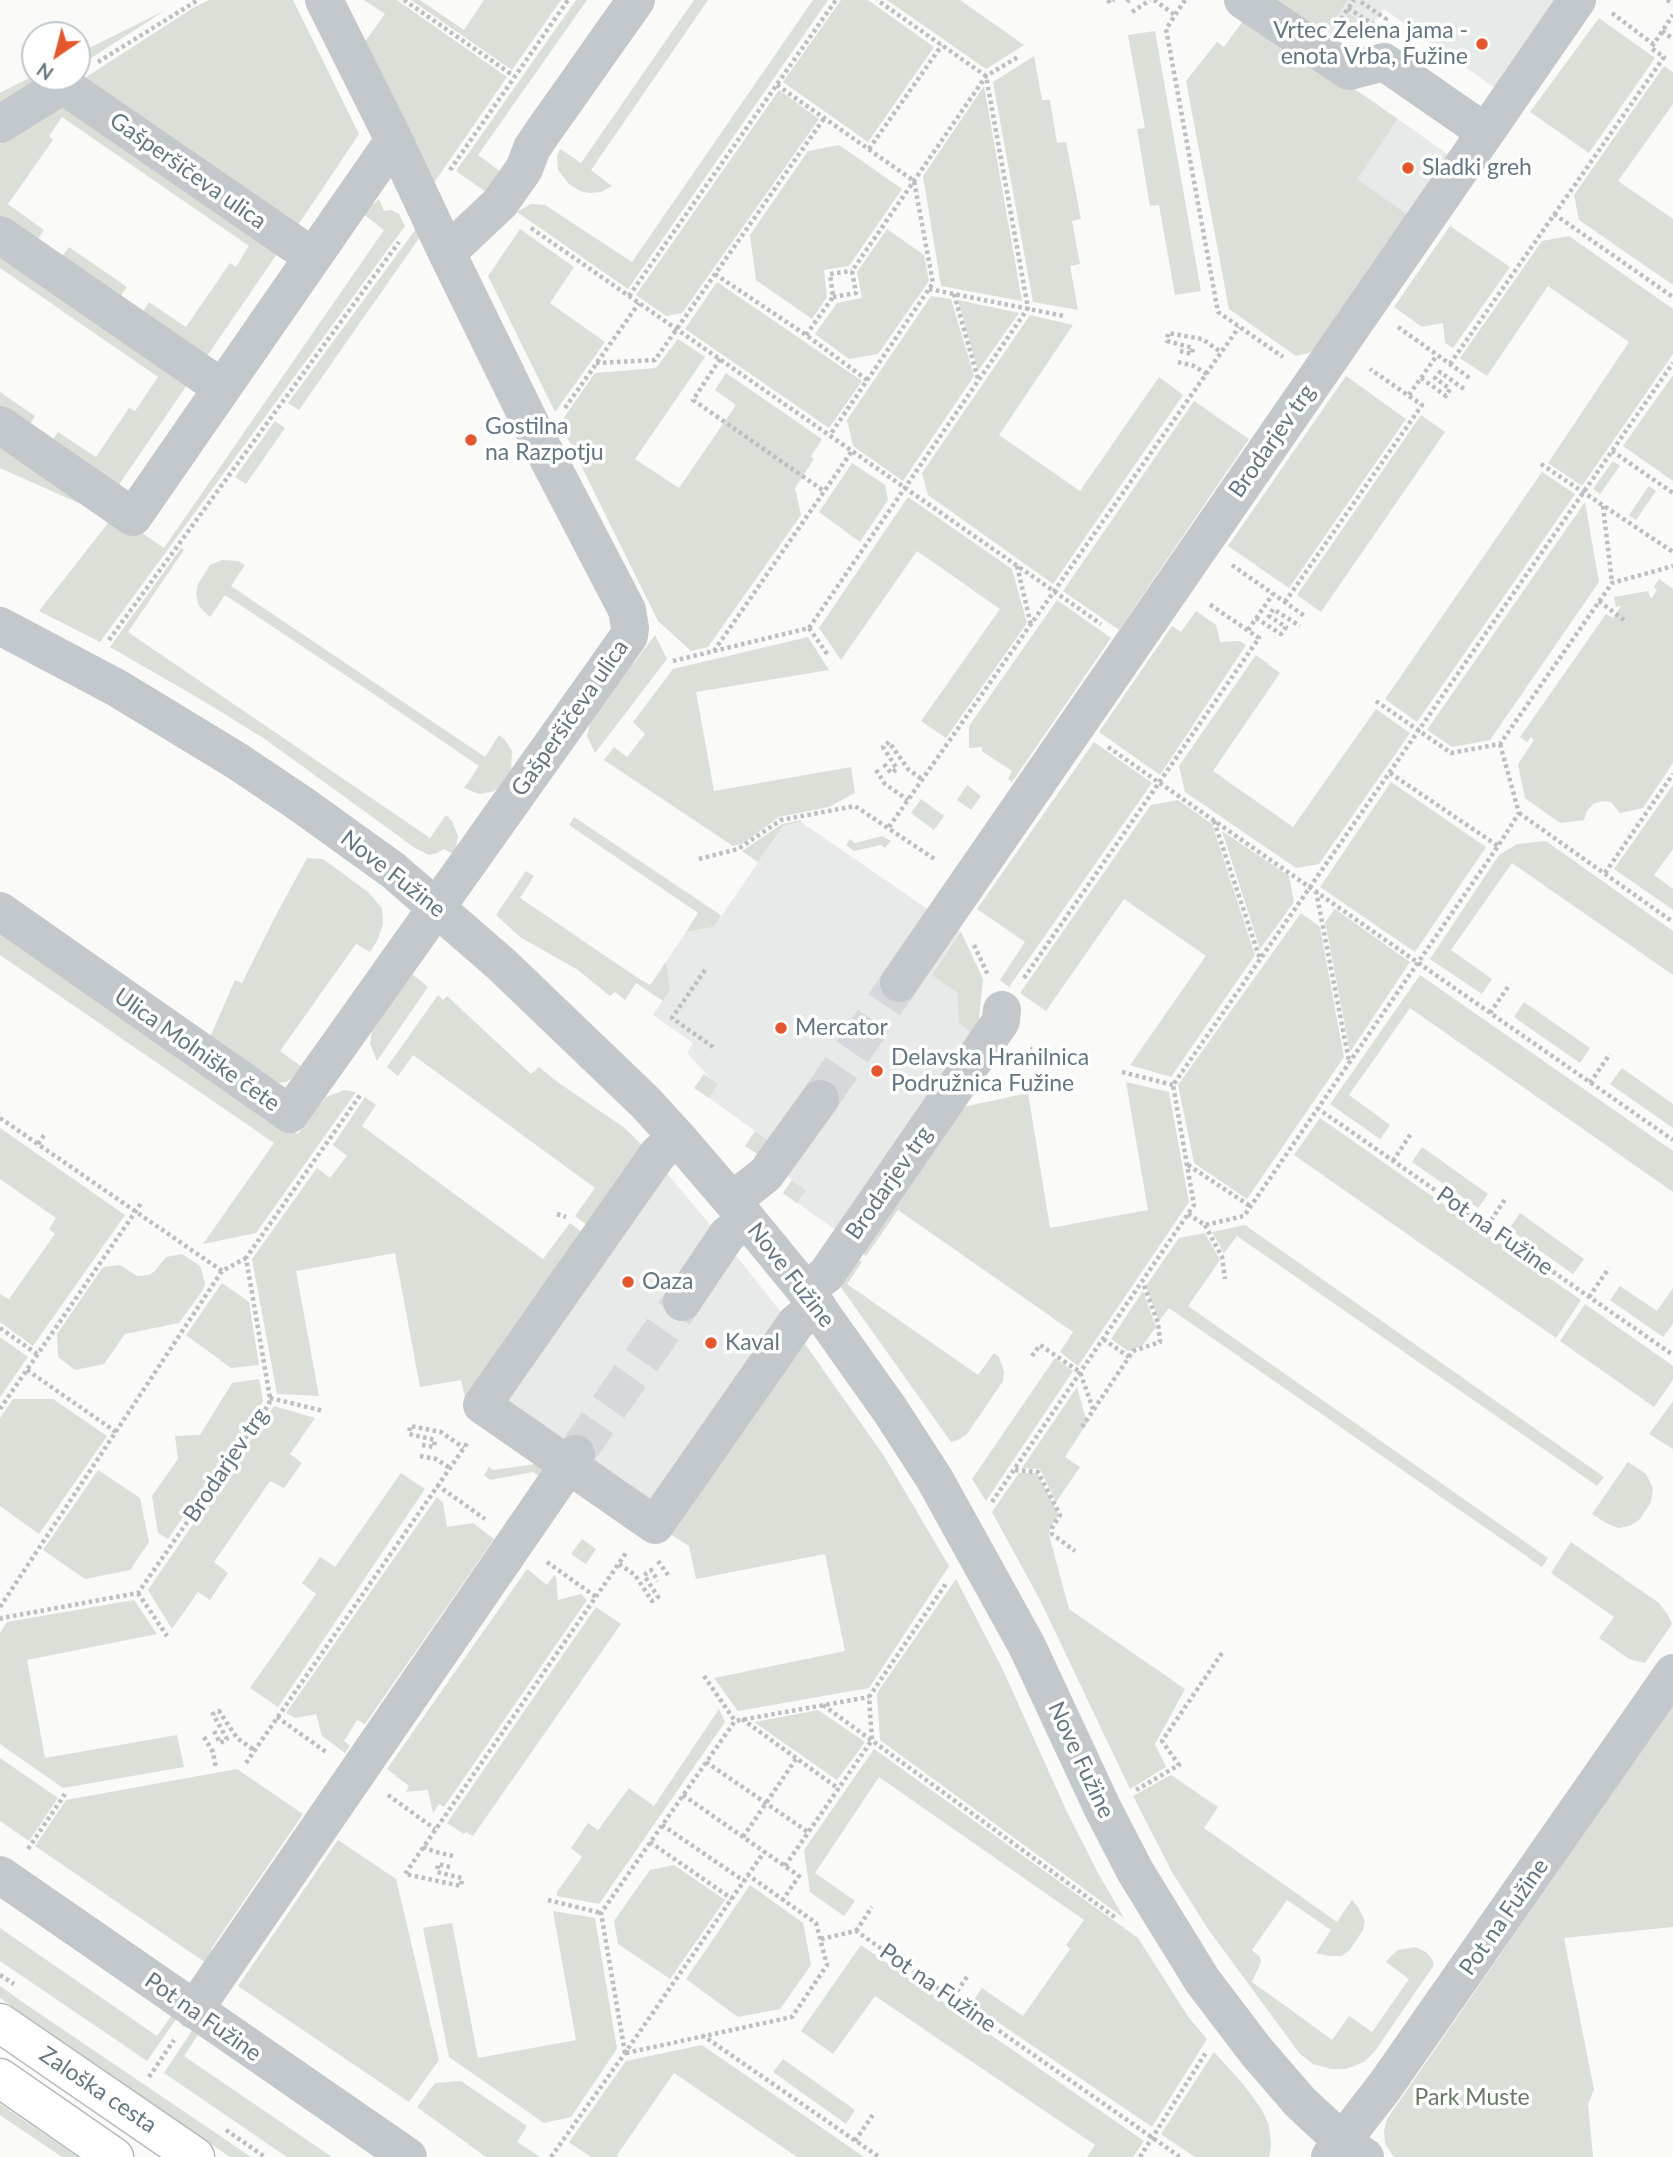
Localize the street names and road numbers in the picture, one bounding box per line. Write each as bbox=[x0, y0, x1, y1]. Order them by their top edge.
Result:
street label: Gašperšičeva ulica bbox=[104, 107, 272, 235]
street label: Brodarjev trg bbox=[1223, 379, 1321, 503]
street label: Gašperšičeva ulica bbox=[506, 634, 634, 802]
street label: Nove Fužine bbox=[335, 825, 451, 923]
street label: Ulica Molniške čete bbox=[109, 983, 285, 1117]
street label: Brodarjev trg bbox=[840, 1121, 938, 1245]
street label: Pot na Fužine bbox=[1431, 1181, 1559, 1281]
street label: Nove Fužine bbox=[742, 1217, 840, 1333]
street label: Brodarjev trg bbox=[178, 1403, 274, 1527]
street label: Nove Fužine bbox=[1042, 1697, 1120, 1823]
street label: Pot na Fužine bbox=[1454, 1853, 1554, 1981]
street label: Pot na Fužine bbox=[874, 1938, 1002, 2038]
street label: Pot na Fužine bbox=[139, 1967, 267, 2067]
street label: Zaloška cesta bbox=[34, 2041, 162, 2139]

